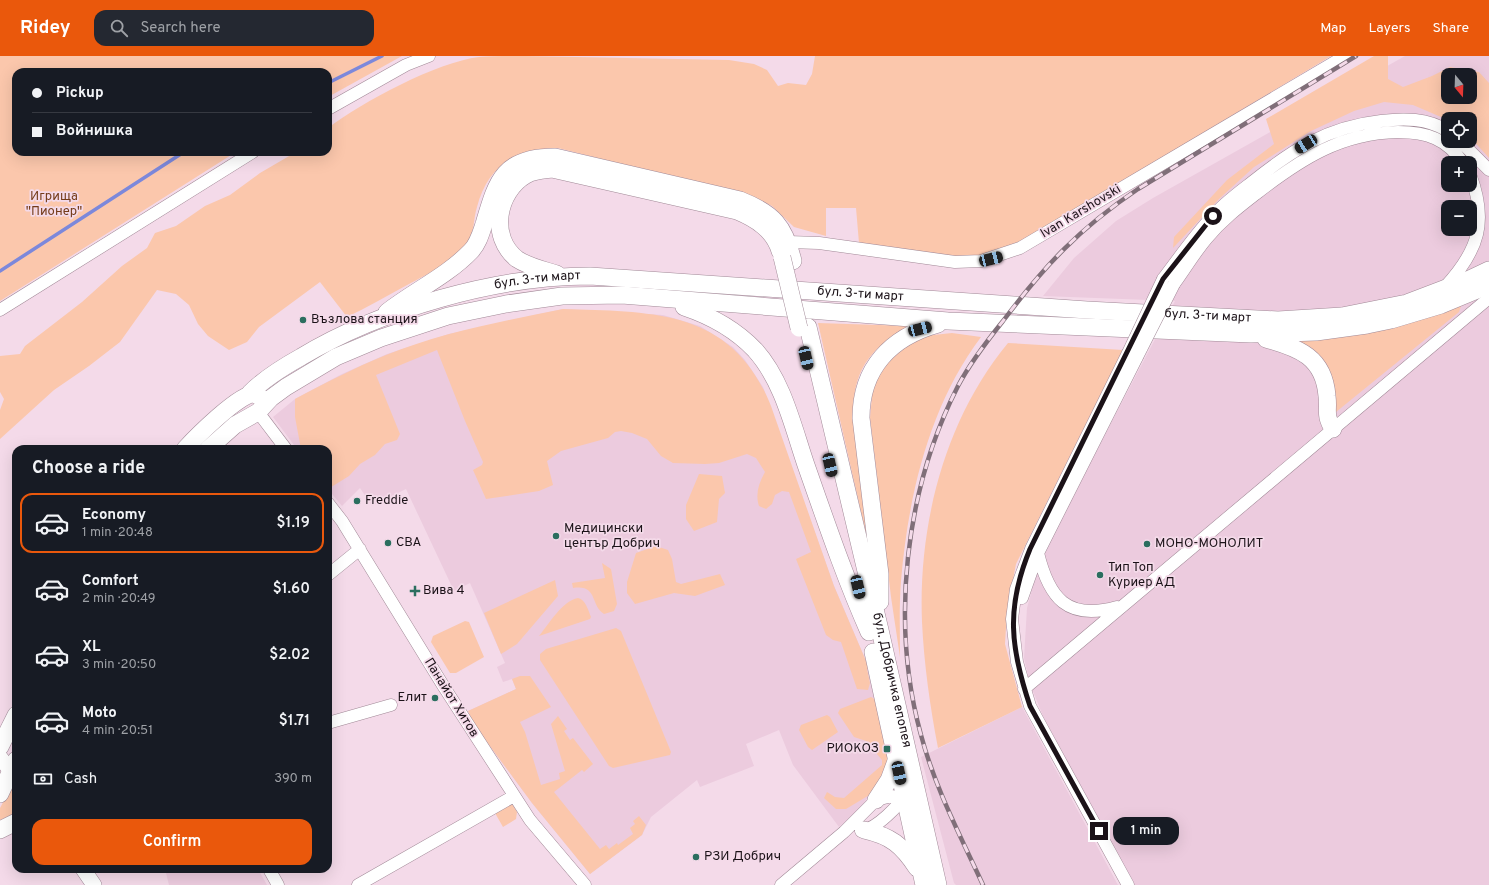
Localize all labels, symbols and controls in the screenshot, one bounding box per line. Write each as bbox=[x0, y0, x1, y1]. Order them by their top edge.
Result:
search box bbox=[94, 10, 374, 46]
text: Ridey bbox=[20, 16, 70, 40]
icon: search bbox=[108, 17, 130, 39]
text: Search here bbox=[140, 19, 221, 38]
text: Map bbox=[1320, 20, 1346, 37]
text: Layers bbox=[1368, 20, 1410, 37]
text: Share bbox=[1432, 20, 1469, 37]
north arrow bbox=[1441, 68, 1477, 104]
map controls bbox=[1441, 68, 1477, 236]
text: Pickup bbox=[56, 84, 104, 103]
button: locate bbox=[1441, 112, 1477, 148]
text: Войнишка bbox=[56, 122, 133, 141]
car bbox=[1293, 133, 1319, 155]
button: + bbox=[1441, 156, 1477, 192]
street label: Ivan Karshovski bbox=[1038, 182, 1124, 242]
park label: Игрища "Пионер" bbox=[26, 189, 82, 220]
button: − bbox=[1441, 200, 1477, 236]
route start bbox=[1204, 207, 1222, 225]
car bbox=[978, 250, 1004, 268]
street label: бул. 3-ти март bbox=[493, 268, 581, 294]
street label: бул. 3-ти март bbox=[817, 284, 904, 305]
street label: бул. 3-ти март bbox=[1164, 306, 1252, 327]
place label: Възлова станция bbox=[311, 312, 418, 328]
marker: Възлова станция bbox=[298, 315, 308, 325]
car bbox=[907, 320, 933, 338]
car bbox=[797, 345, 815, 371]
car bbox=[821, 452, 839, 478]
text: Choose a ride bbox=[32, 457, 145, 480]
place label: Freddie bbox=[365, 493, 408, 509]
marker: Freddie bbox=[352, 496, 362, 506]
icon: car bbox=[34, 505, 70, 541]
text: Economy bbox=[82, 506, 146, 525]
text: $1.19 bbox=[277, 514, 310, 533]
place label: Медицински център Добрич bbox=[564, 521, 660, 552]
text: 1 min · 20:48 bbox=[82, 525, 153, 541]
marker: Медицински център Добрич bbox=[551, 531, 561, 541]
place label: CBA bbox=[396, 535, 421, 551]
place label: МОНО-МОНОЛИТ bbox=[1155, 536, 1263, 552]
marker: CBA bbox=[383, 538, 393, 548]
marker: МОНО-МОНОЛИТ bbox=[1142, 539, 1152, 549]
place label: Тип Топ Куриер АД bbox=[1108, 560, 1175, 591]
marker: Тип Топ Куриер АД bbox=[1095, 570, 1105, 580]
icon: car bbox=[34, 571, 70, 607]
text: Comfort bbox=[82, 572, 139, 591]
car bbox=[849, 574, 867, 600]
text: $1.60 bbox=[273, 580, 310, 599]
place label: Вива 4 bbox=[423, 583, 465, 599]
marker: Вива 4 bbox=[410, 586, 420, 596]
text: 2 min · 20:49 bbox=[82, 591, 156, 607]
street label: бул. Добричка епопея bbox=[868, 611, 915, 749]
icon: car bbox=[34, 637, 70, 673]
text: XL bbox=[82, 638, 100, 657]
text: $2.02 bbox=[269, 646, 310, 665]
street label: Панайот Хитов bbox=[420, 655, 482, 741]
text: 3 min · 20:50 bbox=[82, 657, 156, 673]
place label: Елит bbox=[398, 690, 427, 706]
marker: Елит bbox=[430, 693, 440, 703]
icon: car bbox=[34, 703, 70, 739]
text: Moto bbox=[82, 704, 117, 723]
text: $1.71 bbox=[279, 712, 310, 731]
text: 4 min · 20:51 bbox=[82, 723, 153, 739]
place label: РИОКОЗ bbox=[826, 741, 879, 757]
marker: РИОКОЗ bbox=[882, 744, 892, 754]
car bbox=[891, 760, 907, 786]
icon: cash bbox=[32, 768, 54, 790]
text: Cash bbox=[64, 770, 97, 789]
text: 390 m bbox=[274, 771, 312, 787]
callout: 1 min bbox=[1113, 817, 1179, 845]
button: Confirm bbox=[32, 819, 312, 865]
route end bbox=[1090, 822, 1108, 840]
text: 1 min bbox=[1131, 823, 1161, 839]
place label: РЗИ Добрич bbox=[704, 849, 781, 865]
marker: РЗИ Добрич bbox=[691, 852, 701, 862]

